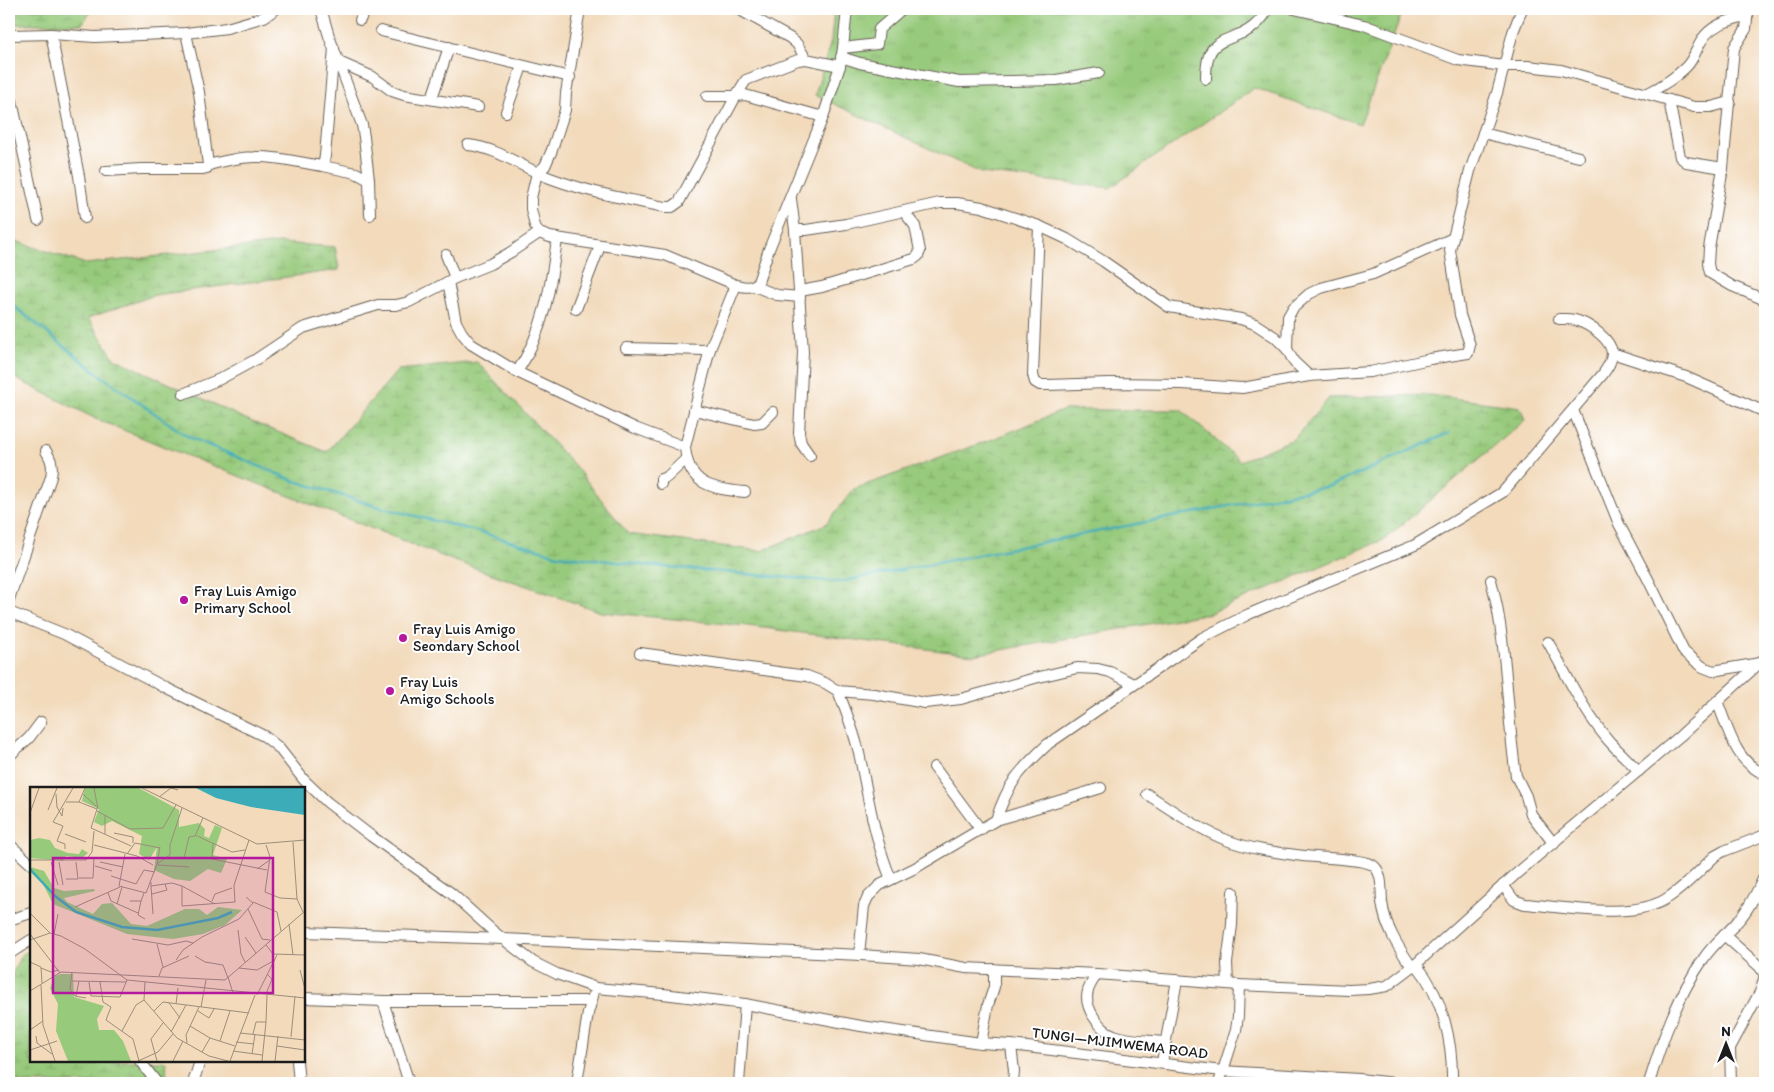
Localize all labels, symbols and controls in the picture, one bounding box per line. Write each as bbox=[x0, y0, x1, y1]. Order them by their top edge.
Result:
place label: Fray Luis Amigo Primary School bbox=[194, 582, 297, 617]
marker: Fray Luis Amigo Primary School bbox=[178, 594, 190, 606]
place label: Fray Luis Amigo Seondary School bbox=[413, 620, 520, 655]
marker: Fray Luis Amigo Seondary School bbox=[397, 632, 409, 644]
place label: Fray Luis Amigo Schools bbox=[400, 673, 495, 708]
marker: Fray Luis Amigo Schools bbox=[384, 685, 396, 697]
inset map bbox=[30, 787, 305, 1062]
north arrow bbox=[1702, 1020, 1752, 1070]
street label: TUNGI—MJIMWEMA ROAD bbox=[1031, 1023, 1209, 1063]
text: N bbox=[1721, 1023, 1731, 1040]

